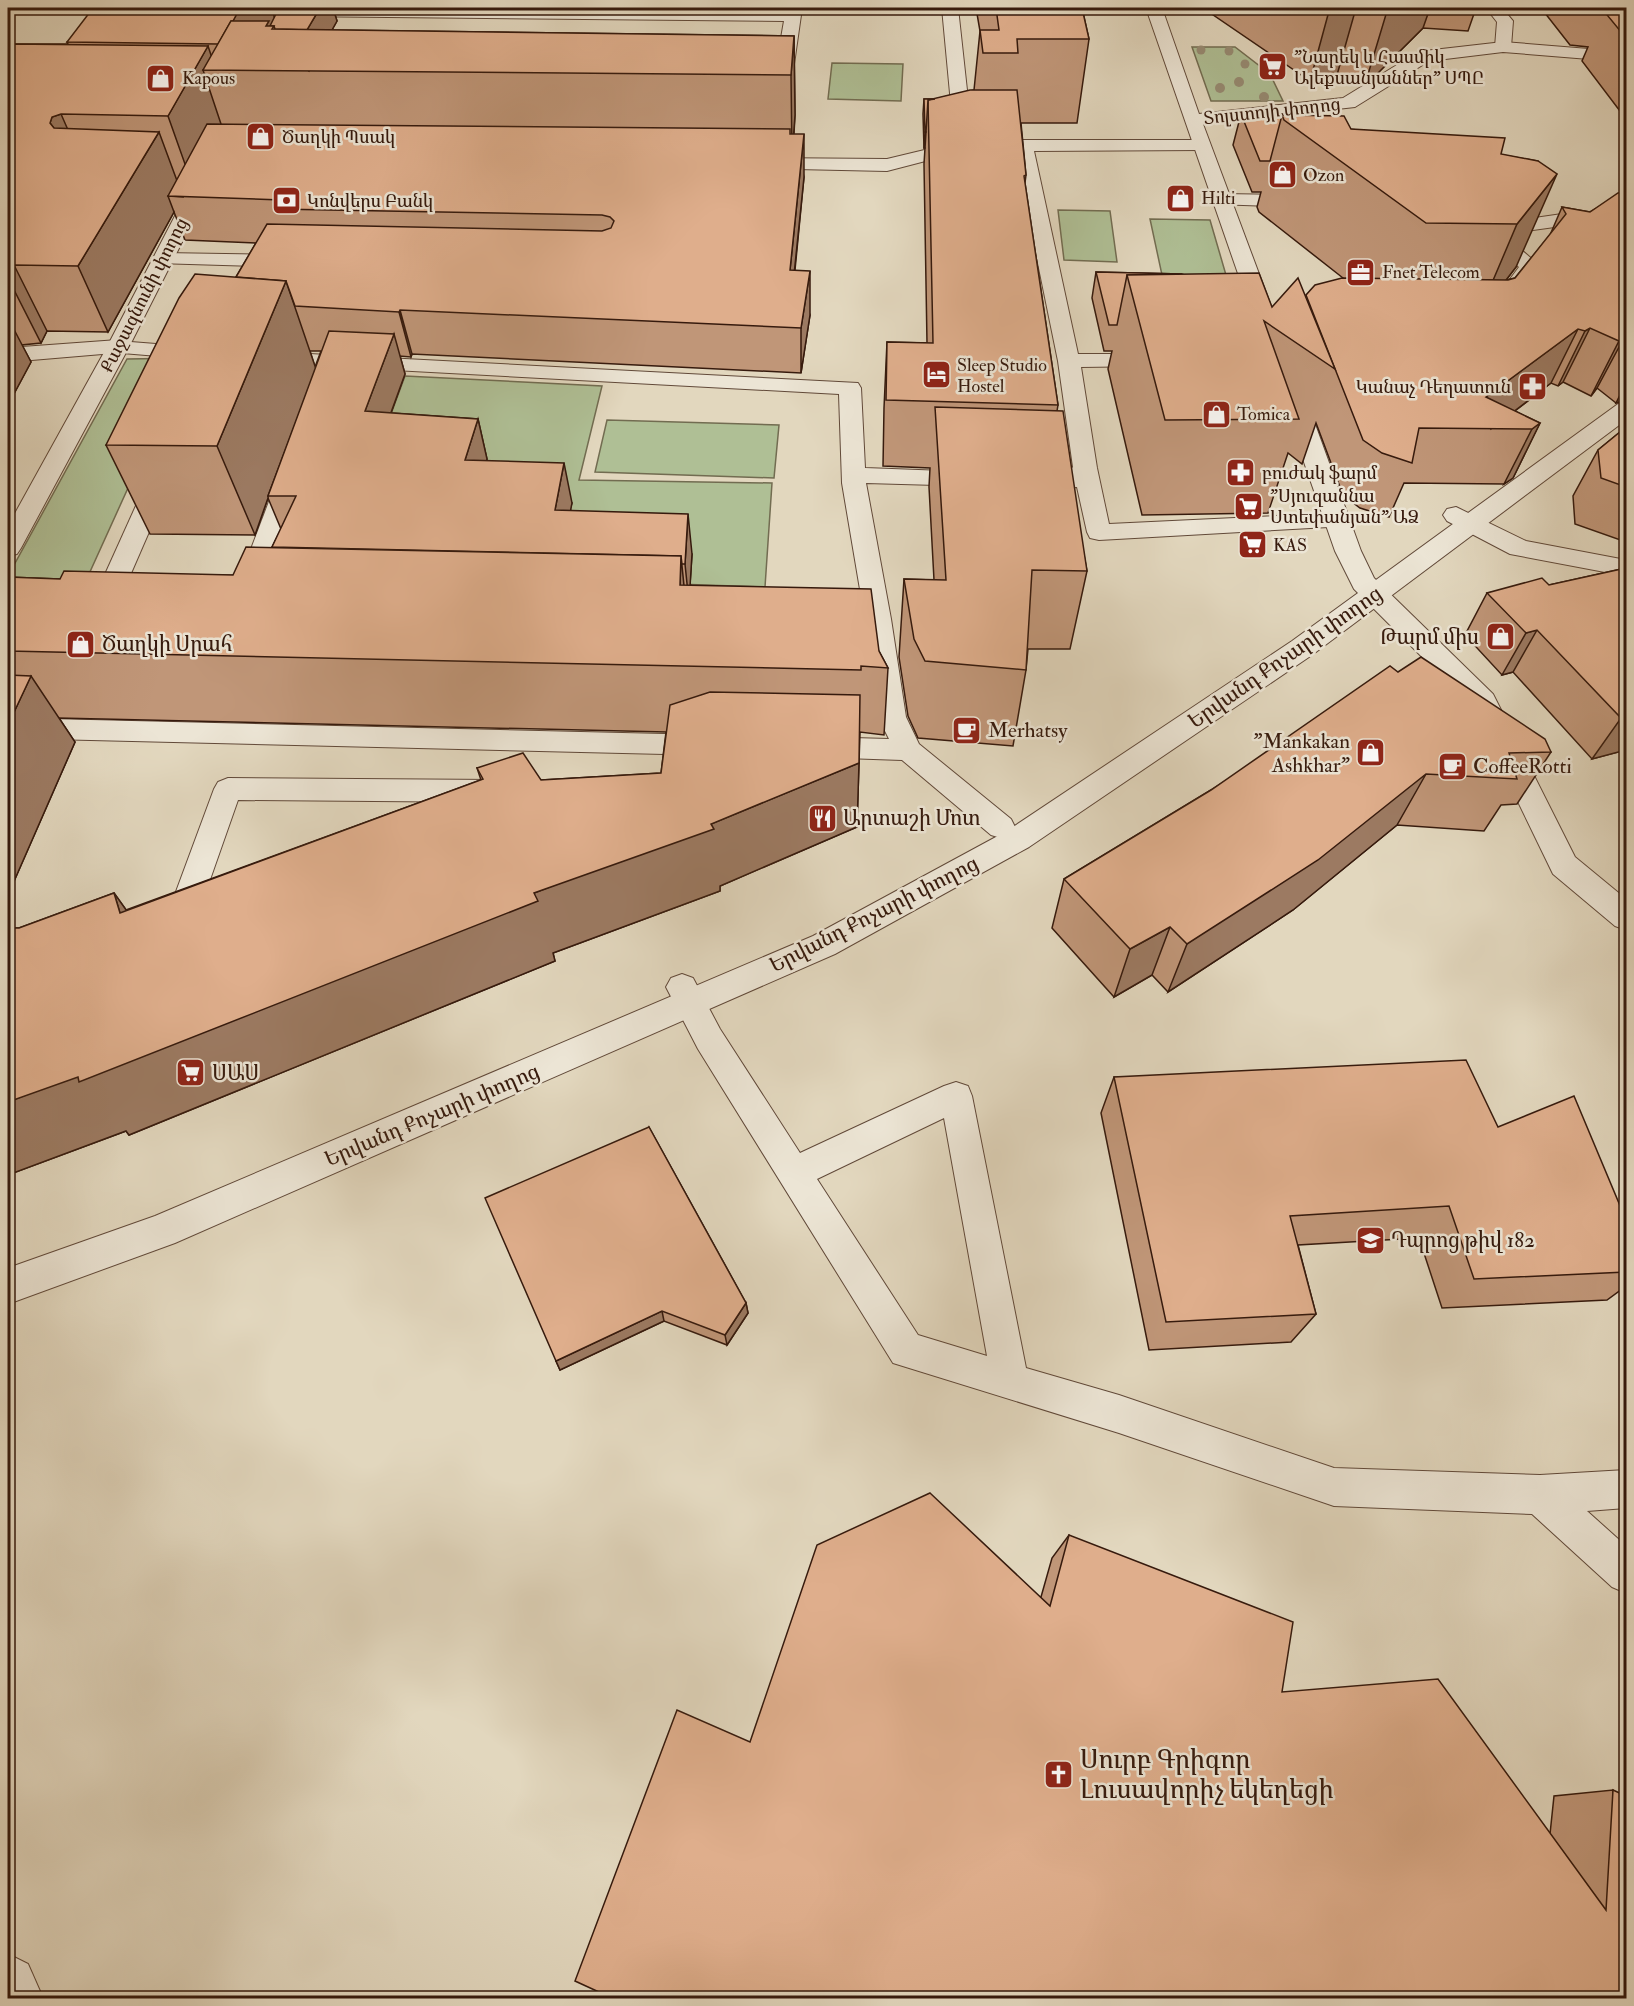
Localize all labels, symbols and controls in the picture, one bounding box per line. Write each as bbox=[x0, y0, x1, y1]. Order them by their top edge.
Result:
place label: "Նարեկ և Հասմիկ Ալեքսանյաններ" ՍՊԸ bbox=[1294, 46, 1484, 90]
supermarket icon: "Նարեկ և Հասմիկ Ալեքսանյաններ" ՍՊԸ bbox=[1257, 51, 1289, 83]
shop icon: Kapous bbox=[145, 62, 177, 94]
place label: Kapous bbox=[182, 67, 235, 90]
street label: Տոլստոյի փողոց bbox=[1202, 93, 1342, 130]
shop icon: Ծաղկի Պսակ bbox=[245, 121, 277, 153]
place label: Ծաղկի Պսակ bbox=[282, 126, 395, 149]
shop icon: Ozon bbox=[1266, 159, 1298, 191]
place label: Ozon bbox=[1303, 164, 1344, 187]
shop icon: Hilti bbox=[1164, 182, 1196, 214]
bank icon: Կոնվերս Բանկ bbox=[270, 185, 302, 217]
place label: Hilti bbox=[1201, 187, 1236, 210]
place label: Կոնվերս Բանկ bbox=[307, 190, 433, 213]
street label: Քաջազնունի փողոց bbox=[95, 214, 193, 376]
office icon: Fnet Telecom bbox=[1345, 256, 1377, 288]
place label: Fnet Telecom bbox=[1382, 261, 1480, 284]
place label: Sleep Studio Hostel bbox=[957, 354, 1047, 398]
hotel icon: Sleep Studio Hostel bbox=[920, 359, 952, 391]
pharmacy icon: Կանաչ Դեղատուն bbox=[1516, 371, 1548, 403]
place label: Կանաչ Դեղատուն bbox=[1356, 376, 1511, 399]
shop icon: Tomica bbox=[1200, 398, 1232, 430]
place label: Tomica bbox=[1237, 403, 1291, 426]
pharmacy icon: բուժակ ֆարմ bbox=[1225, 457, 1257, 489]
place label: բուժակ ֆարմ bbox=[1262, 462, 1377, 485]
place label: "Սյուզաննա Ստեփանյան" ԱՁ bbox=[1270, 485, 1419, 529]
supermarket icon: "Սյուզաննա Ստեփանյան" ԱՁ bbox=[1233, 490, 1265, 522]
supermarket icon: KAS bbox=[1236, 529, 1268, 561]
place label: KAS bbox=[1273, 534, 1307, 557]
street label: Երվանդ Քոչարի փողոց bbox=[1183, 580, 1388, 735]
shop icon: Թարմ միս bbox=[1484, 621, 1516, 653]
place label: Թարմ միս bbox=[1380, 624, 1479, 651]
shop icon: Ծաղկի Սրահ bbox=[65, 628, 97, 660]
place label: Ծաղկի Սրահ bbox=[102, 631, 232, 658]
cafe icon: Merhatsy bbox=[951, 714, 983, 746]
place label: Merhatsy bbox=[988, 717, 1068, 744]
place label: "Mankakan Ashkhar" bbox=[1253, 728, 1350, 779]
shop icon: "Mankakan Ashkhar" bbox=[1355, 737, 1387, 769]
cafe icon: CoffeeRotti bbox=[1436, 750, 1468, 782]
place label: CoffeeRotti bbox=[1473, 753, 1572, 780]
restaurant icon: Արտաշի Մոտ bbox=[806, 802, 838, 834]
place label: Արտաշի Մոտ bbox=[843, 805, 980, 832]
street label: Երվանդ Քոչարի փողոց bbox=[765, 850, 983, 979]
supermarket icon: ՍԱՍ bbox=[175, 1057, 207, 1089]
street label: Երվանդ Քոչարի փողոց bbox=[321, 1058, 544, 1173]
place label: ՍԱՍ bbox=[212, 1060, 259, 1087]
school or university icon: Դպրոց թիվ 182 bbox=[1354, 1224, 1386, 1256]
place label: Դպրոց թիվ 182 bbox=[1391, 1227, 1535, 1254]
place label: Սուրբ Գրիգոր Լուսավորիչ եկեղեցի bbox=[1080, 1744, 1334, 1806]
church icon: Սուրբ Գրիգոր Լուսավորիչ եկեղեցի bbox=[1043, 1758, 1075, 1790]

